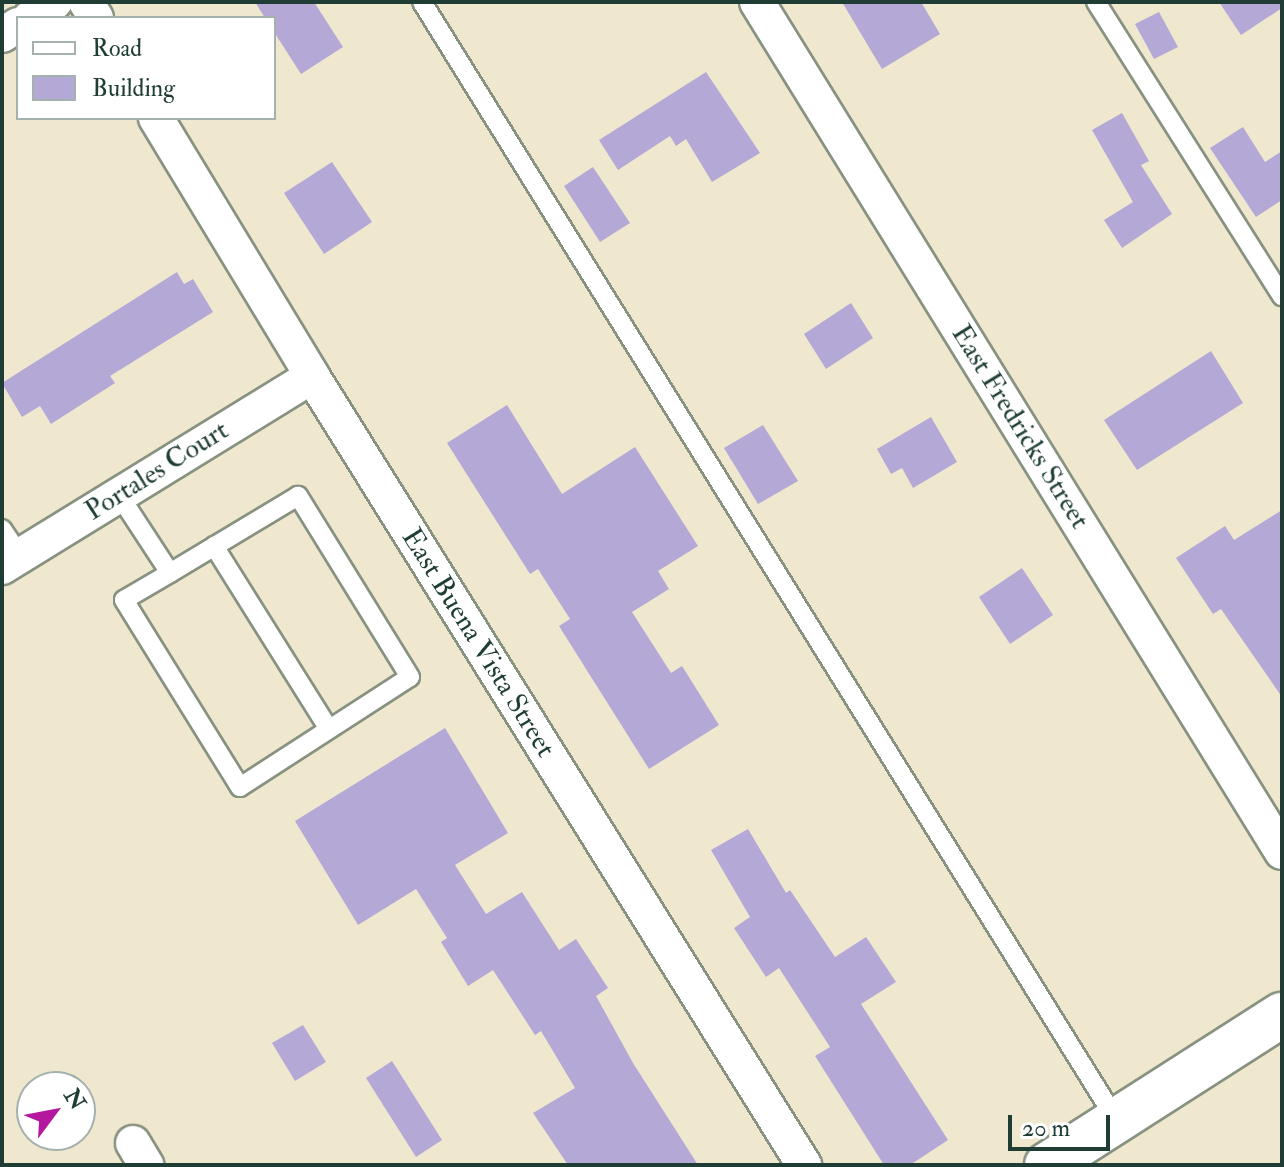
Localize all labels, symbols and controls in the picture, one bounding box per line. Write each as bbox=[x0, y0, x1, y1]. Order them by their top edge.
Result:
legend bbox=[16, 16, 276, 120]
text: Road bbox=[92, 33, 142, 64]
text: Building bbox=[92, 73, 175, 104]
street label: East Fredricks Street bbox=[944, 319, 1096, 535]
street label: Portales Court bbox=[79, 414, 235, 528]
street label: East Buena Vista Street bbox=[394, 522, 562, 764]
north arrow bbox=[16, 1071, 96, 1151]
text: N bbox=[58, 1084, 92, 1115]
scale bar bbox=[1012, 1099, 1114, 1149]
text: 20 m bbox=[1022, 1113, 1070, 1144]

